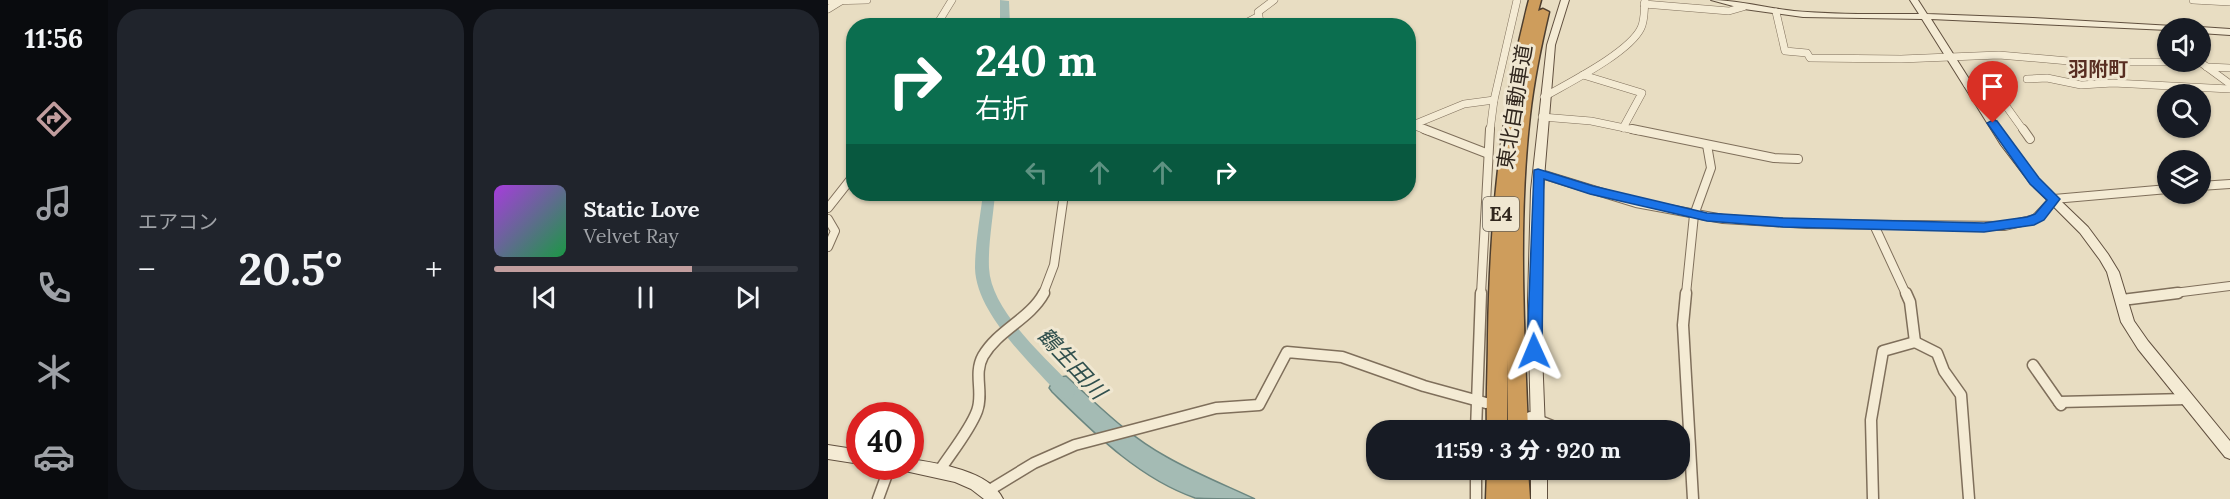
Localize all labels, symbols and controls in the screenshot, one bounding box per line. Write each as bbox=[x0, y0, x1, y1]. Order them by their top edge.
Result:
map controls bbox=[2157, 18, 2211, 204]
button: sound bbox=[2157, 18, 2211, 72]
text: 11:56 bbox=[25, 21, 83, 55]
text: 240 m bbox=[975, 34, 1097, 88]
icon: right bbox=[876, 42, 954, 120]
street label: 東北自動車道 bbox=[1491, 43, 1538, 171]
district label: 羽附町 bbox=[2068, 56, 2128, 81]
pin bbox=[1967, 61, 2018, 123]
icon: arrive bbox=[1976, 70, 2009, 103]
button: search bbox=[2157, 84, 2211, 138]
text: 右折 bbox=[975, 91, 1029, 125]
icon: directions bbox=[33, 98, 75, 140]
button: layers bbox=[2157, 150, 2211, 204]
icon: left bbox=[1020, 156, 1053, 189]
icon: ahead bbox=[1083, 156, 1116, 189]
icon: ahead bbox=[1146, 156, 1179, 189]
icon: right bbox=[1209, 156, 1242, 189]
icon: music bbox=[33, 182, 75, 224]
text: Static Love bbox=[584, 195, 700, 223]
road number: E4 bbox=[1483, 197, 1519, 231]
text: エアコン bbox=[138, 209, 218, 234]
text: Velvet Ray bbox=[584, 223, 679, 248]
text: 20.5° bbox=[238, 240, 342, 297]
text: − bbox=[138, 248, 156, 290]
text: + bbox=[425, 248, 442, 290]
icon: phone bbox=[33, 267, 75, 309]
icon: previous bbox=[528, 281, 561, 314]
icon: pause bbox=[629, 281, 662, 314]
icon: next bbox=[731, 281, 764, 314]
position arrow bbox=[1502, 319, 1566, 383]
water label: 鶴生田川 bbox=[1032, 321, 1114, 406]
icon: climate bbox=[33, 351, 75, 393]
speed limit sign: 40 bbox=[846, 402, 924, 480]
icon: car bbox=[33, 436, 75, 478]
text: 11:59 · 3 分 · 920 m bbox=[1435, 436, 1621, 464]

